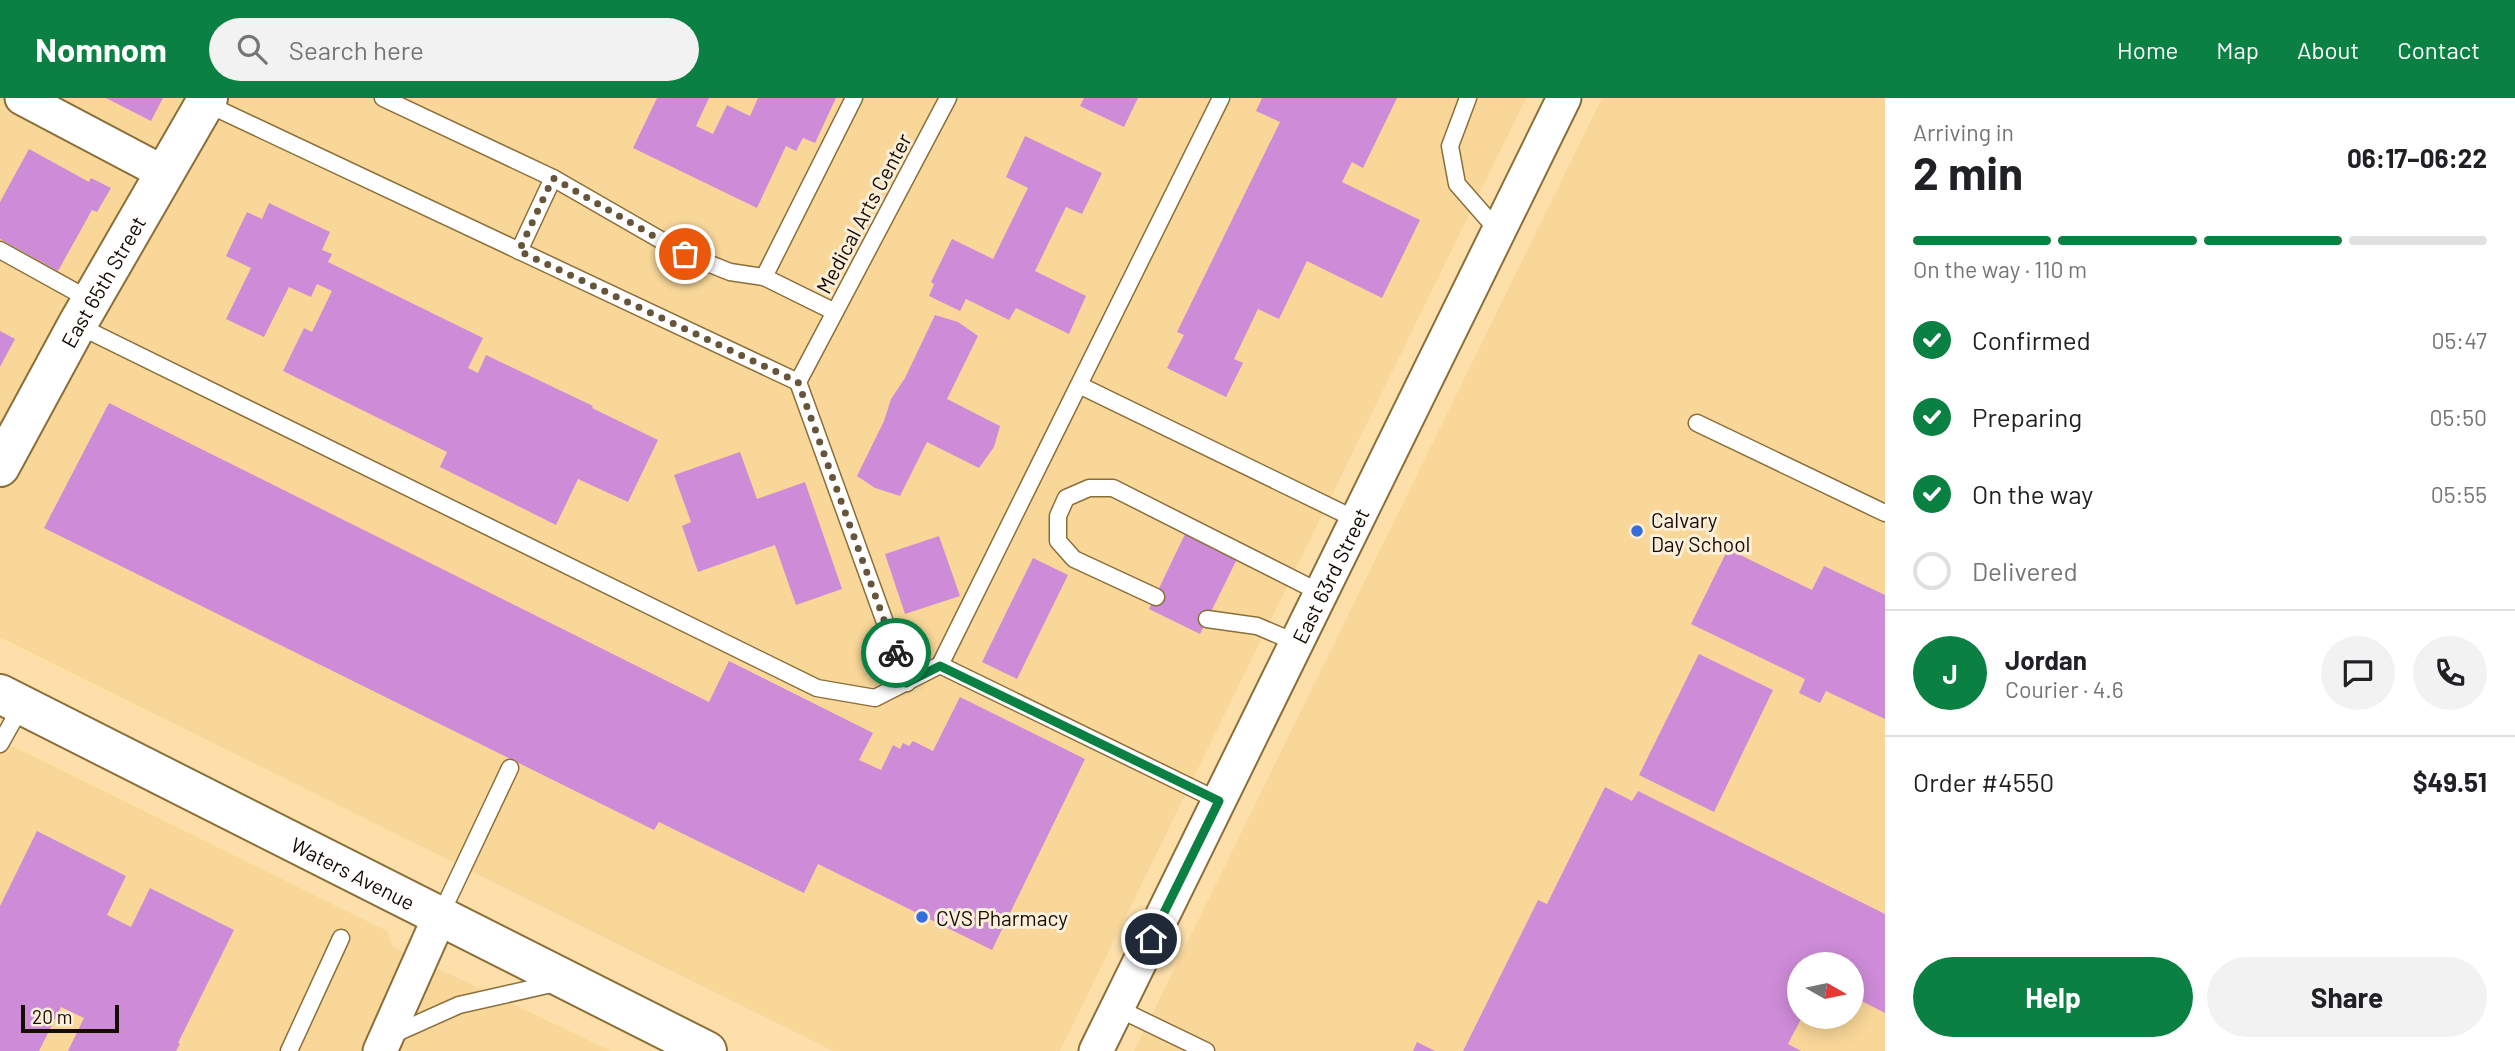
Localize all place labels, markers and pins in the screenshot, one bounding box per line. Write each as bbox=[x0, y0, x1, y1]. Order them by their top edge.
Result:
pin bbox=[655, 224, 715, 284]
place label: Calvary Day School bbox=[1651, 507, 1750, 556]
marker: Calvary Day School bbox=[1629, 523, 1645, 539]
place label: CVS Pharmacy bbox=[936, 905, 1068, 930]
marker: CVS Pharmacy bbox=[914, 909, 930, 925]
pin bbox=[1121, 909, 1181, 969]

